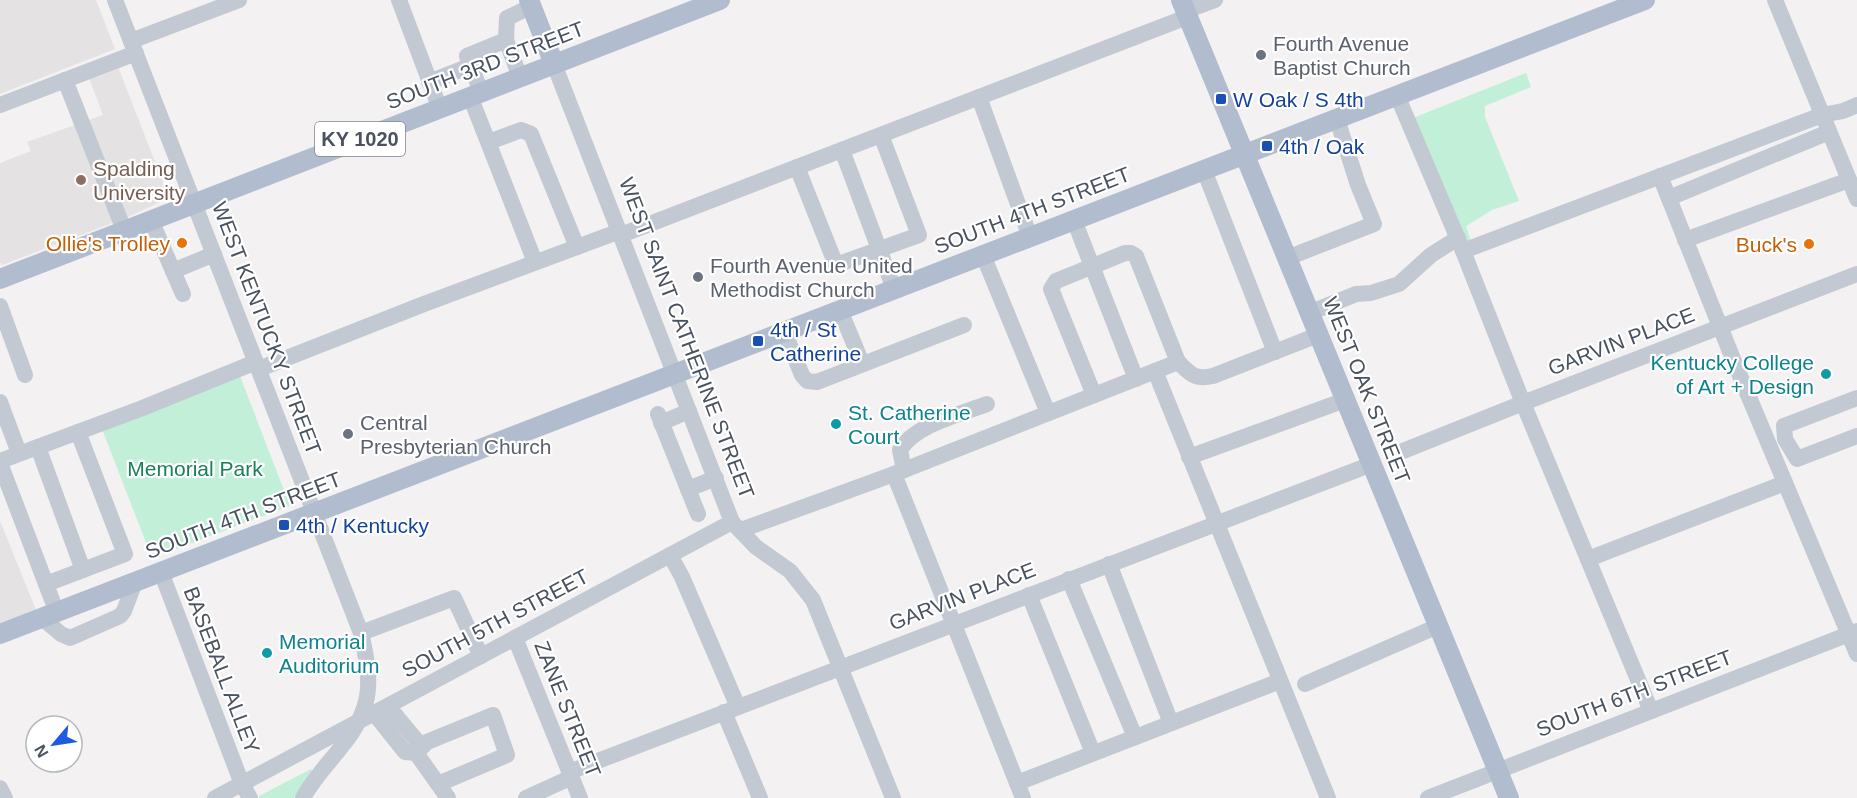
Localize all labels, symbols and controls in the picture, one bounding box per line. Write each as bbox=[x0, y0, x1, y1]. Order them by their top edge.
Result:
street label: SOUTH 3RD STREET bbox=[383, 17, 587, 113]
place label: Fourth Avenue Baptist Church bbox=[1273, 32, 1411, 79]
marker: Fourth Avenue Baptist Church bbox=[1254, 48, 1268, 62]
place label: W Oak / S 4th bbox=[1233, 88, 1364, 111]
marker: W Oak / S 4th bbox=[1214, 92, 1228, 106]
road number: KY 1020 bbox=[315, 122, 405, 156]
place label: 4th / Oak bbox=[1279, 135, 1365, 158]
marker: 4th / Oak bbox=[1260, 139, 1274, 153]
place label: Spalding University bbox=[93, 157, 186, 204]
street label: SOUTH 4TH STREET bbox=[931, 162, 1133, 258]
marker: Spalding University bbox=[74, 173, 88, 187]
street label: WEST SAINT CATHERINE STREET bbox=[615, 174, 759, 502]
street label: WEST KENTUCKY STREET bbox=[208, 198, 326, 458]
place label: Ollie's Trolley bbox=[46, 232, 170, 255]
place label: Buck's bbox=[1736, 233, 1797, 256]
marker: Ollie's Trolley bbox=[175, 236, 189, 250]
marker: Buck's bbox=[1802, 237, 1816, 251]
place label: Fourth Avenue United Methodist Church bbox=[710, 254, 913, 301]
marker: Fourth Avenue United Methodist Church bbox=[691, 270, 705, 284]
street label: WEST OAK STREET bbox=[1319, 293, 1415, 487]
street label: GARVIN PLACE bbox=[1545, 303, 1697, 379]
place label: 4th / St Catherine bbox=[770, 318, 861, 365]
marker: 4th / St Catherine bbox=[751, 334, 765, 348]
place label: Kentucky College of Art + Design bbox=[1651, 351, 1814, 398]
marker: Kentucky College of Art + Design bbox=[1819, 367, 1833, 381]
place label: St. Catherine Court bbox=[848, 401, 971, 448]
place label: Central Presbyterian Church bbox=[360, 411, 551, 458]
marker: St. Catherine Court bbox=[829, 417, 843, 431]
marker: Central Presbyterian Church bbox=[341, 427, 355, 441]
park label: Memorial Park bbox=[127, 457, 263, 480]
street label: SOUTH 4TH STREET bbox=[142, 467, 344, 563]
place label: 4th / Kentucky bbox=[296, 514, 430, 537]
marker: 4th / Kentucky bbox=[277, 518, 291, 532]
street label: GARVIN PLACE bbox=[886, 558, 1038, 634]
street label: SOUTH 5TH STREET bbox=[398, 564, 592, 682]
street label: BASEBALL ALLEY bbox=[180, 583, 264, 757]
place label: Memorial Auditorium bbox=[279, 630, 379, 677]
street label: ZANE STREET bbox=[530, 638, 606, 781]
street label: SOUTH 6TH STREET bbox=[1533, 645, 1735, 741]
marker: Memorial Auditorium bbox=[260, 646, 274, 660]
north arrow bbox=[24, 714, 84, 774]
text: N bbox=[31, 742, 52, 760]

